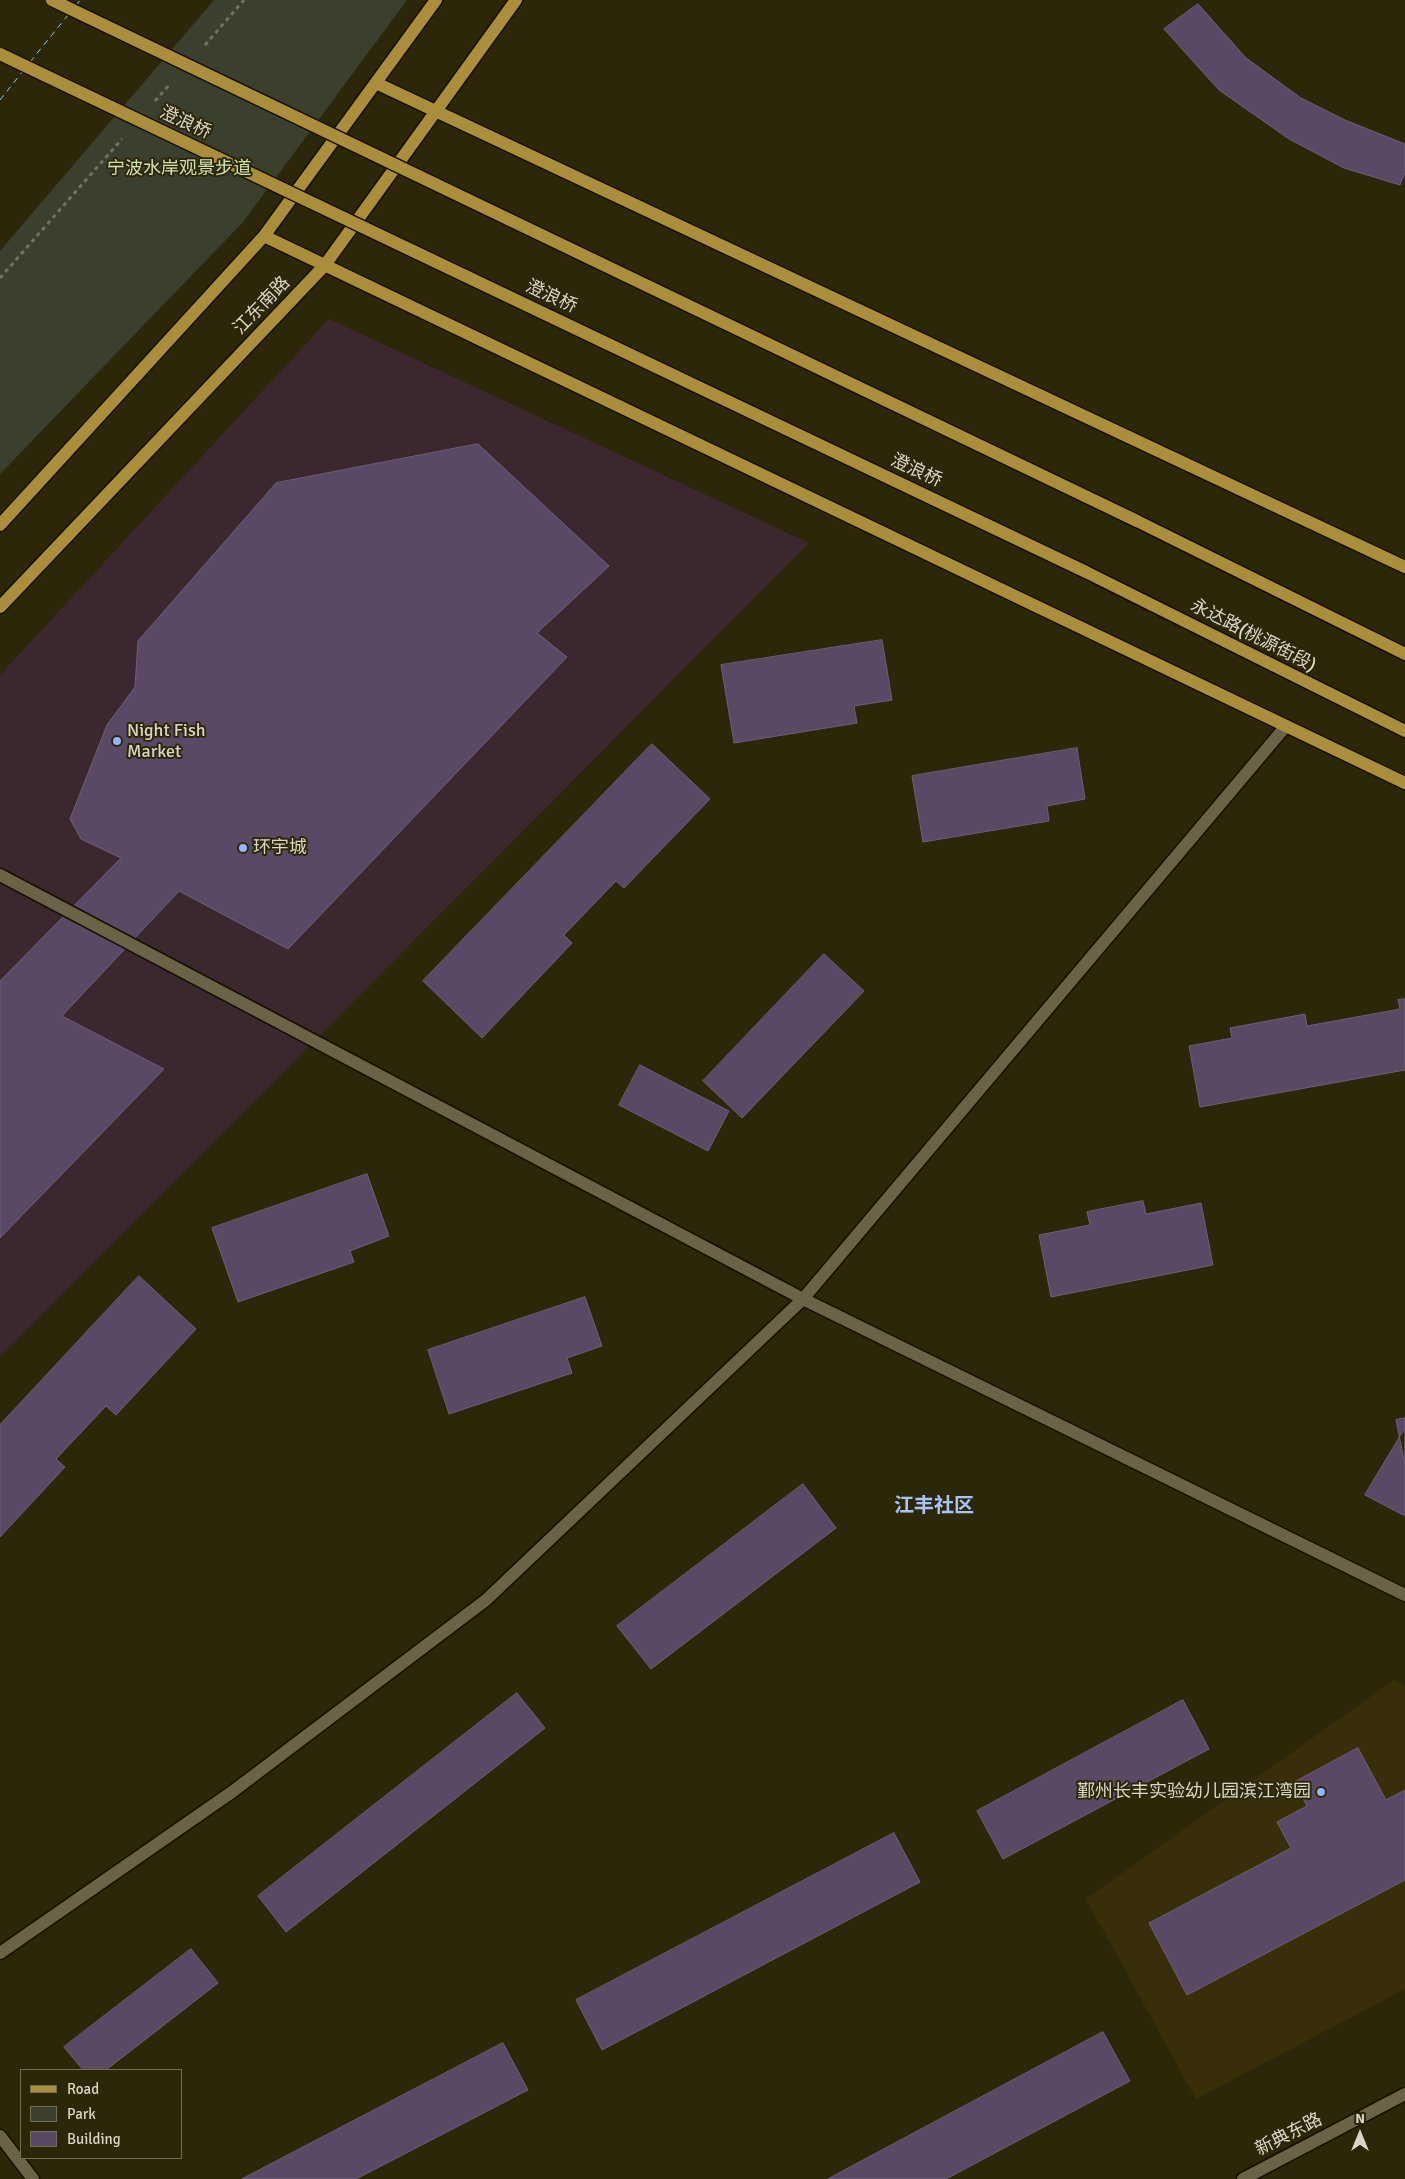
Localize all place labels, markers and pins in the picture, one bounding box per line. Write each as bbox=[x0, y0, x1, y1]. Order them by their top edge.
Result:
place label: Night Fish Market bbox=[127, 720, 206, 762]
marker: Night Fish Market bbox=[111, 735, 123, 747]
place label: 环宇城 bbox=[253, 837, 307, 859]
marker: 环宇城 bbox=[237, 842, 249, 854]
place label: 鄞州长丰实验幼儿园滨江湾园 bbox=[1077, 1781, 1311, 1803]
marker: 鄞州长丰实验幼儿园滨江湾园 bbox=[1315, 1786, 1327, 1798]

